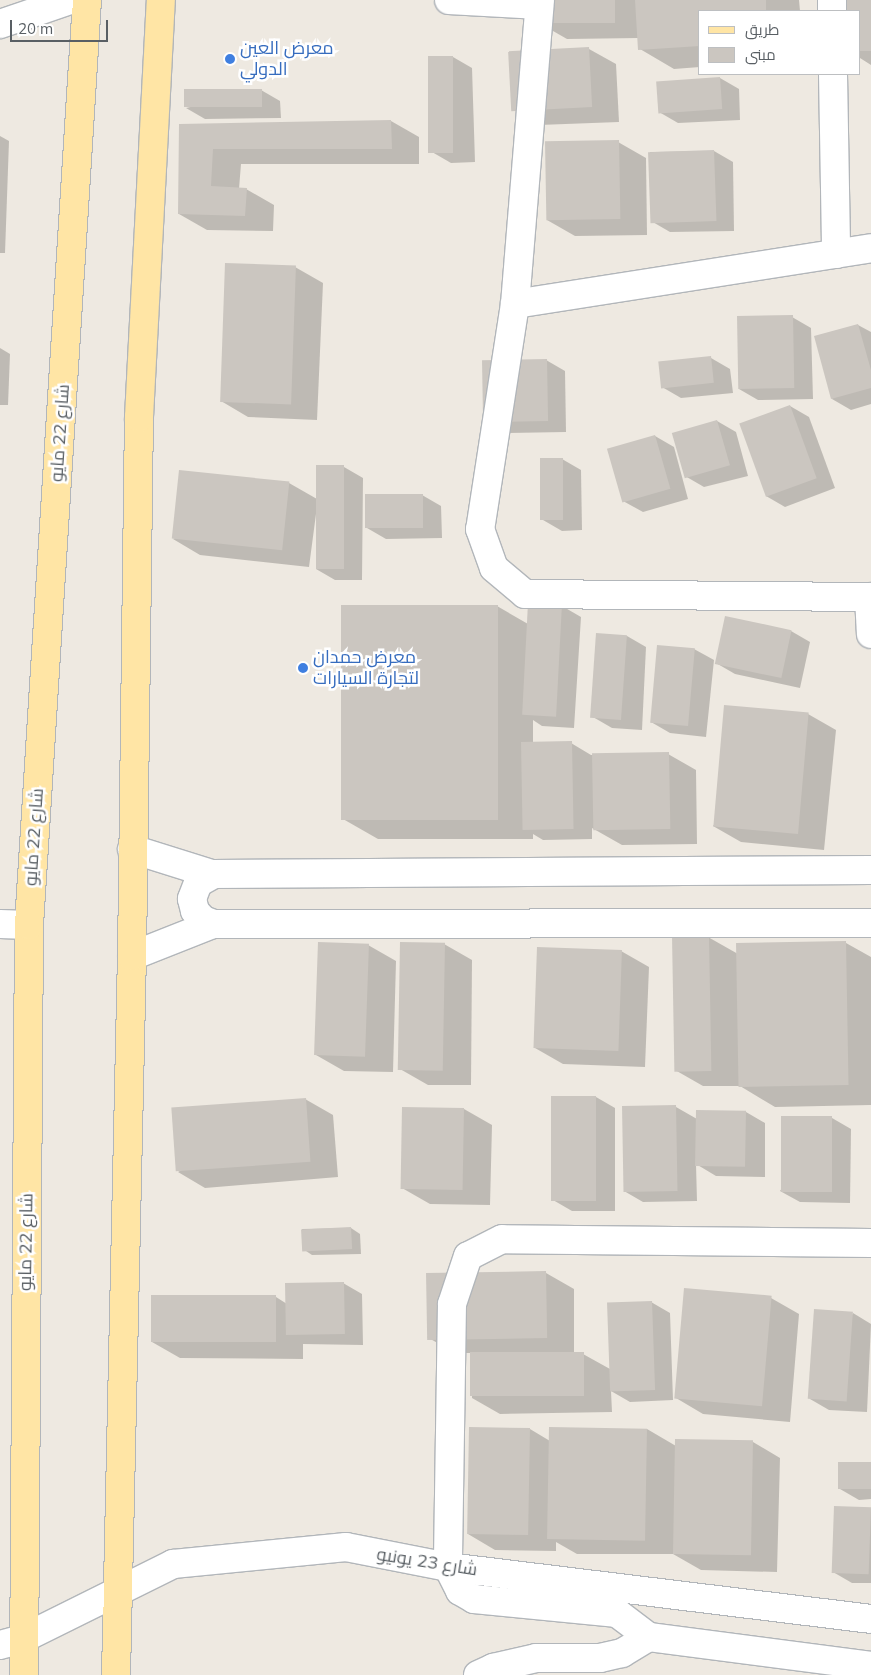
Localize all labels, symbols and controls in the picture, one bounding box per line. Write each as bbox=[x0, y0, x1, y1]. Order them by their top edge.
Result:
scale bar bbox=[12, 10, 110, 42]
legend bbox=[698, 10, 861, 75]
text: 20 m bbox=[18, 19, 53, 38]
text: طريق bbox=[745, 20, 779, 39]
place label: معرض العين الدولي bbox=[240, 38, 334, 80]
text: مبنى bbox=[745, 45, 776, 64]
marker: معرض العين الدولي bbox=[224, 53, 236, 65]
street label: شارع 22 مايو bbox=[46, 383, 74, 483]
place label: معرض حمدان لتجارة السيارات bbox=[313, 647, 419, 690]
marker: معرض حمدان لتجارة السيارات bbox=[297, 662, 309, 674]
street label: شارع 22 مايو bbox=[20, 787, 48, 887]
street label: شارع 22 مايو bbox=[14, 1193, 38, 1291]
street label: شارع 23 يونيو bbox=[375, 1543, 479, 1581]

